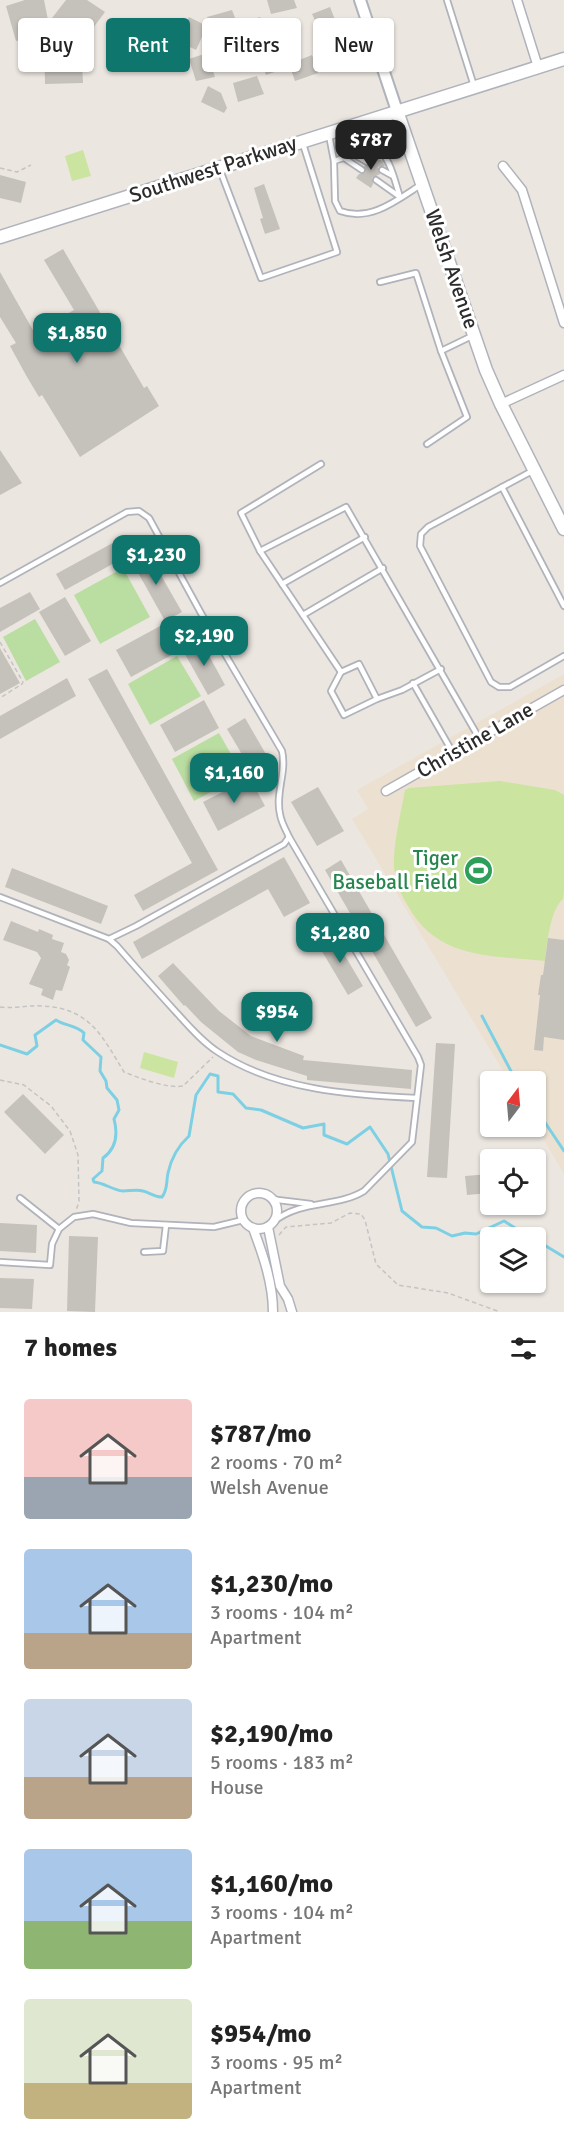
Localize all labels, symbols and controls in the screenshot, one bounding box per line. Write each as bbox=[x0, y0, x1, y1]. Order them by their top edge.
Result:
chip: Buy bbox=[18, 18, 94, 72]
chip: Rent bbox=[106, 18, 190, 72]
chip: Filters bbox=[202, 18, 301, 72]
chip: New bbox=[313, 18, 394, 72]
pin: $787 bbox=[335, 120, 407, 171]
text: $787 bbox=[349, 127, 393, 152]
street label: Southwest Parkway bbox=[126, 130, 300, 208]
street label: Welsh Avenue bbox=[419, 206, 485, 332]
pin: $1,850 bbox=[28, 313, 126, 364]
text: $1,850 bbox=[47, 320, 107, 345]
pin: $1,230 bbox=[107, 535, 205, 586]
text: $1,230 bbox=[126, 542, 186, 567]
pin: $2,190 bbox=[155, 616, 253, 667]
text: $2,190 bbox=[174, 623, 234, 648]
street label: Christine Lane bbox=[412, 696, 538, 784]
pin: $1,160 bbox=[185, 753, 283, 804]
text: $1,160 bbox=[204, 760, 264, 785]
place label: Tiger Baseball Field bbox=[332, 845, 458, 895]
sports icon: Tiger Baseball Field bbox=[463, 854, 495, 886]
pin: $1,280 bbox=[291, 913, 389, 964]
text: $1,280 bbox=[310, 920, 370, 945]
pin: $954 bbox=[241, 992, 313, 1043]
text: $954 bbox=[255, 999, 299, 1024]
north arrow bbox=[480, 1071, 546, 1137]
map controls bbox=[480, 1071, 546, 1293]
button: locate bbox=[480, 1149, 546, 1215]
button: layers bbox=[480, 1227, 546, 1293]
text: 7 homes bbox=[24, 1332, 117, 1364]
icon: filters bbox=[507, 1332, 540, 1365]
text: $787/mo bbox=[210, 1418, 311, 1450]
icon: home bbox=[72, 1423, 144, 1495]
text: 2 rooms · 70 m² bbox=[210, 1450, 343, 1475]
text: Welsh Avenue bbox=[210, 1475, 329, 1500]
text: $1,230/mo bbox=[210, 1568, 333, 1600]
icon: home bbox=[72, 1573, 144, 1645]
text: 3 rooms · 104 m² bbox=[210, 1600, 354, 1625]
text: Apartment bbox=[210, 1625, 302, 1650]
text: $2,190/mo bbox=[210, 1718, 333, 1750]
icon: home bbox=[72, 1723, 144, 1795]
text: 5 rooms · 183 m² bbox=[210, 1750, 354, 1775]
text: House bbox=[210, 1775, 264, 1800]
text: $1,160/mo bbox=[210, 1868, 333, 1900]
icon: home bbox=[72, 1873, 144, 1945]
text: 3 rooms · 104 m² bbox=[210, 1900, 354, 1925]
text: Apartment bbox=[210, 1925, 302, 1950]
text: $954/mo bbox=[210, 2018, 311, 2050]
icon: home bbox=[72, 2023, 144, 2095]
text: 3 rooms · 95 m² bbox=[210, 2050, 343, 2075]
text: Apartment bbox=[210, 2075, 302, 2100]

